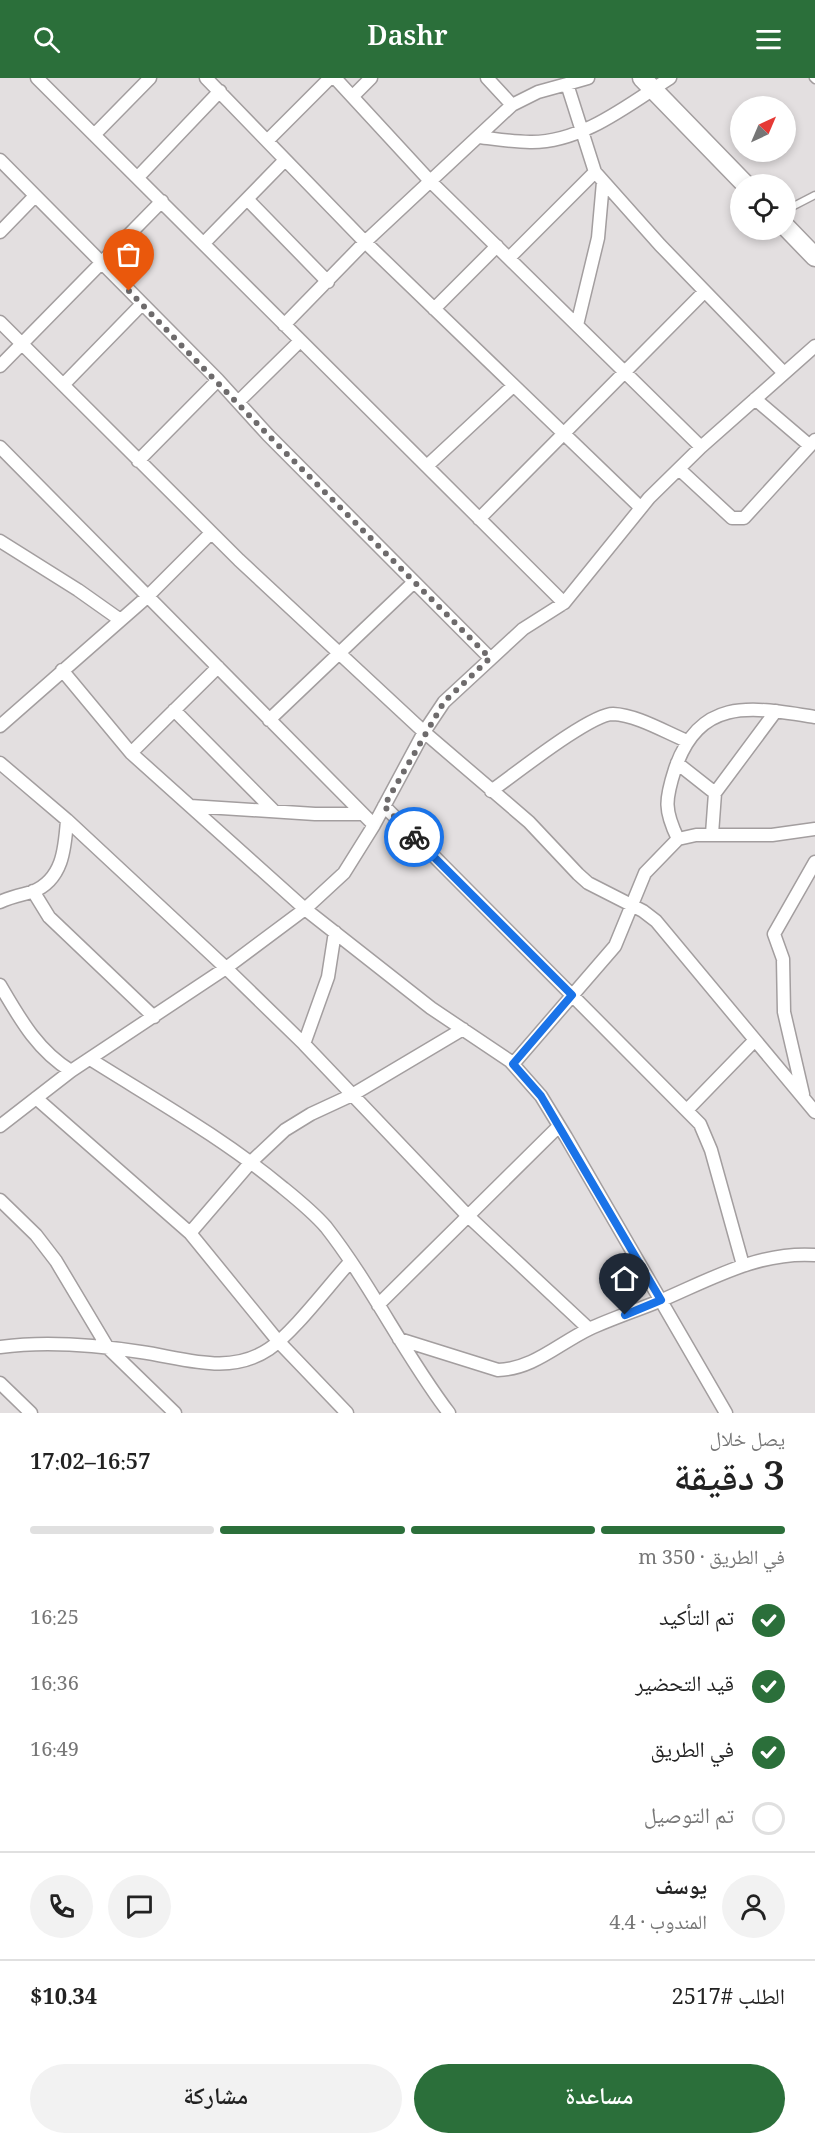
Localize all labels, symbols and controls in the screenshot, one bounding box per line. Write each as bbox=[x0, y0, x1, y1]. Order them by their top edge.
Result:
text: Dashr bbox=[367, 16, 448, 62]
icon: search bbox=[30, 23, 63, 56]
icon: menu bbox=[752, 23, 785, 56]
north arrow bbox=[730, 96, 796, 162]
map controls bbox=[730, 96, 796, 240]
button: locate bbox=[730, 174, 796, 240]
pin bbox=[103, 229, 154, 291]
icon: bag bbox=[112, 238, 145, 271]
courier bbox=[384, 807, 444, 867]
icon: bike bbox=[398, 821, 431, 854]
pin bbox=[599, 1253, 650, 1315]
icon: home bbox=[608, 1262, 641, 1295]
text: يصل خلال bbox=[710, 1425, 785, 1459]
text: 16:57–17:02 bbox=[30, 1445, 150, 1483]
text: 3 دقيقة bbox=[674, 1448, 785, 1515]
text: في الطريق · 350 m bbox=[638, 1543, 785, 1577]
text: تم التأكيد bbox=[659, 1601, 734, 1639]
text: 16:25 bbox=[30, 1603, 79, 1637]
icon: check bbox=[752, 1604, 785, 1637]
text: قيد التحضير bbox=[635, 1667, 734, 1705]
text: 16:36 bbox=[30, 1669, 79, 1703]
icon: check bbox=[752, 1670, 785, 1703]
text: في الطريق bbox=[650, 1733, 734, 1771]
text: 16:49 bbox=[30, 1735, 79, 1769]
icon: check bbox=[752, 1736, 785, 1769]
text: تم التوصيل bbox=[644, 1799, 734, 1837]
text: يوسف bbox=[655, 1870, 707, 1908]
button: phone bbox=[30, 1875, 93, 1938]
button: chat bbox=[108, 1875, 171, 1938]
button: person bbox=[722, 1875, 785, 1938]
text: المندوب · 4.4 bbox=[609, 1908, 707, 1942]
text: $10.34 bbox=[30, 1980, 97, 2018]
text: الطلب #2517 bbox=[672, 1980, 785, 2018]
button: مشاركة bbox=[30, 2064, 402, 2133]
button: مساعدة bbox=[414, 2064, 785, 2133]

